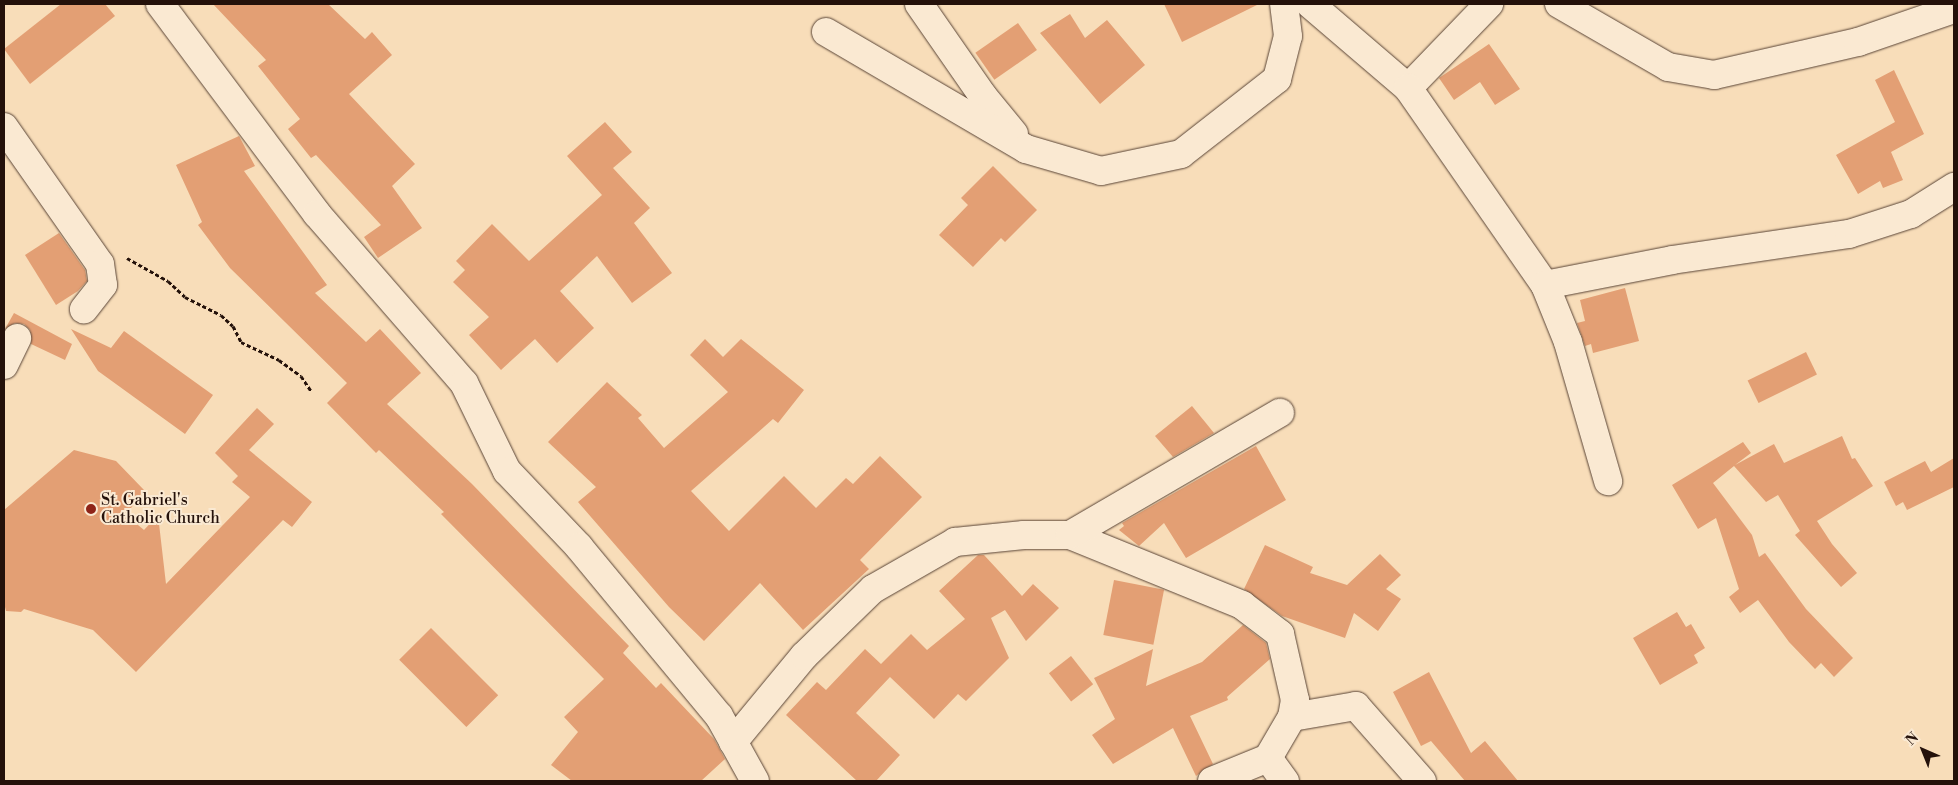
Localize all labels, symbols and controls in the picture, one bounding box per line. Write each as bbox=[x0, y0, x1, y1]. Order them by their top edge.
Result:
place label: St. Gabriel's Catholic Church bbox=[101, 490, 220, 528]
marker: St. Gabriel's Catholic Church bbox=[85, 503, 97, 515]
north arrow bbox=[1898, 725, 1948, 775]
text: N bbox=[1902, 729, 1923, 750]

